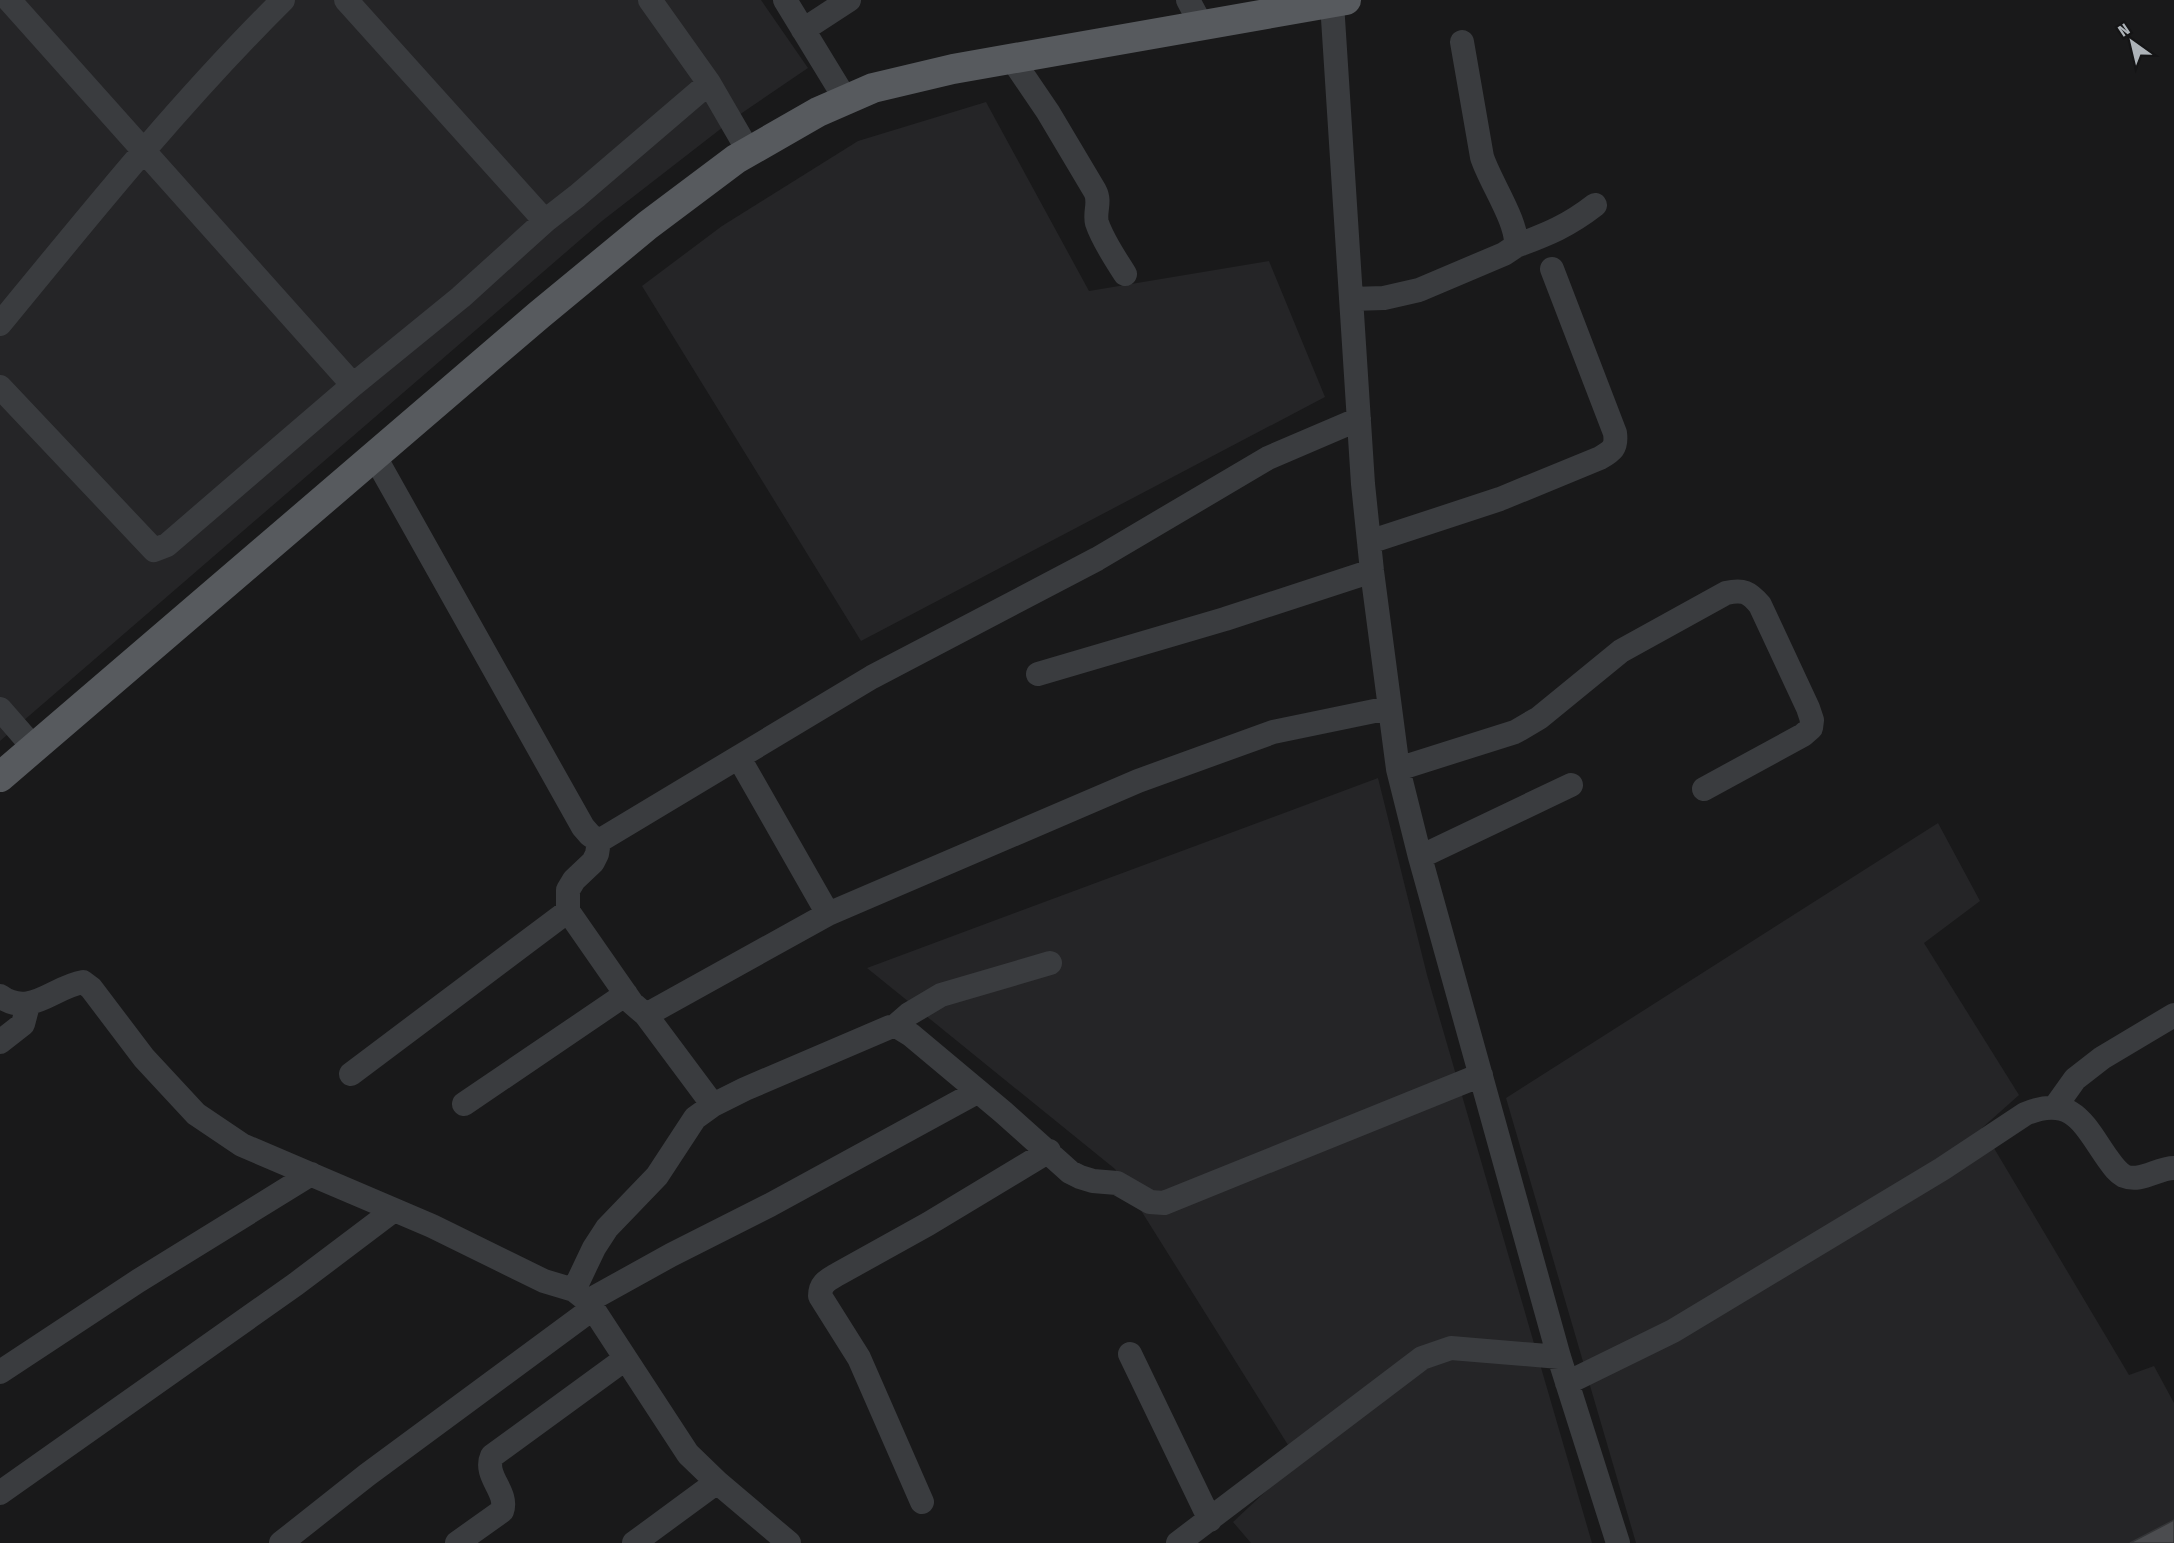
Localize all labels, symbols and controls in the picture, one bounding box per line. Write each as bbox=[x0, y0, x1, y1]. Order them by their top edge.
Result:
north arrow bbox=[2102, 12, 2162, 72]
text: N bbox=[2115, 19, 2133, 41]

